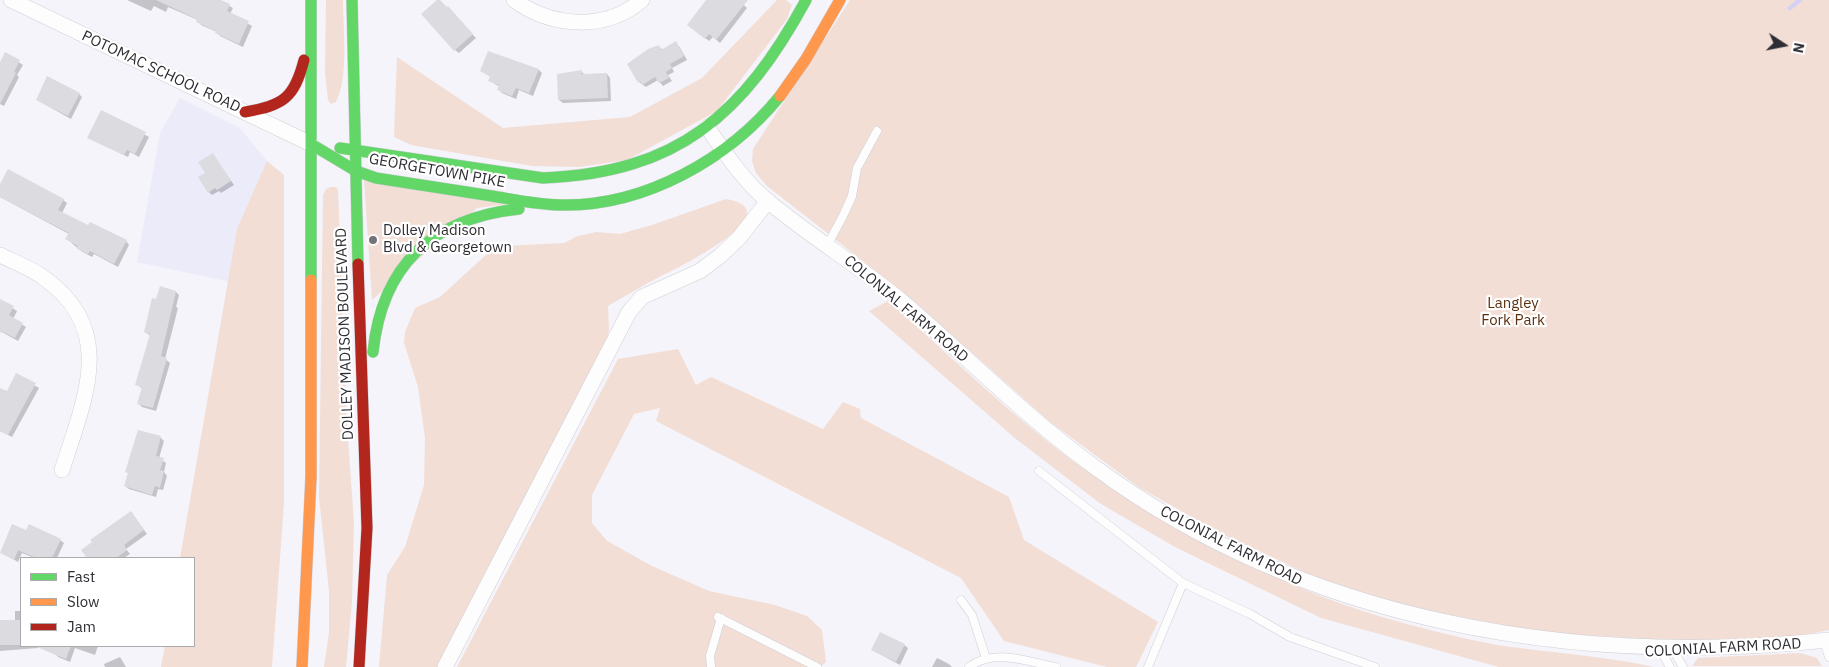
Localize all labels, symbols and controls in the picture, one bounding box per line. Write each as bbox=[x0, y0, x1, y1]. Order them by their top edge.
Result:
north arrow bbox=[1759, 20, 1809, 70]
street label: POTOMAC SCHOOL ROAD bbox=[79, 27, 243, 117]
text: N bbox=[1789, 41, 1809, 55]
street label: GEORGETOWN PIKE bbox=[367, 150, 507, 192]
place label: Dolley Madison Blvd & Georgetown bbox=[383, 222, 512, 257]
street label: DOLLEY MADISON BOULEVARD bbox=[332, 228, 358, 440]
marker: Dolley Madison Blvd & Georgetown bbox=[367, 234, 379, 246]
street label: COLONIAL FARM ROAD bbox=[840, 252, 972, 366]
park label: Langley Fork Park bbox=[1481, 295, 1545, 330]
street label: COLONIAL FARM ROAD bbox=[1157, 502, 1305, 590]
legend bbox=[20, 557, 195, 647]
text: Fast bbox=[67, 567, 95, 586]
text: Slow bbox=[67, 592, 100, 611]
text: Jam bbox=[67, 617, 96, 636]
street label: COLONIAL FARM ROAD bbox=[1644, 635, 1802, 661]

